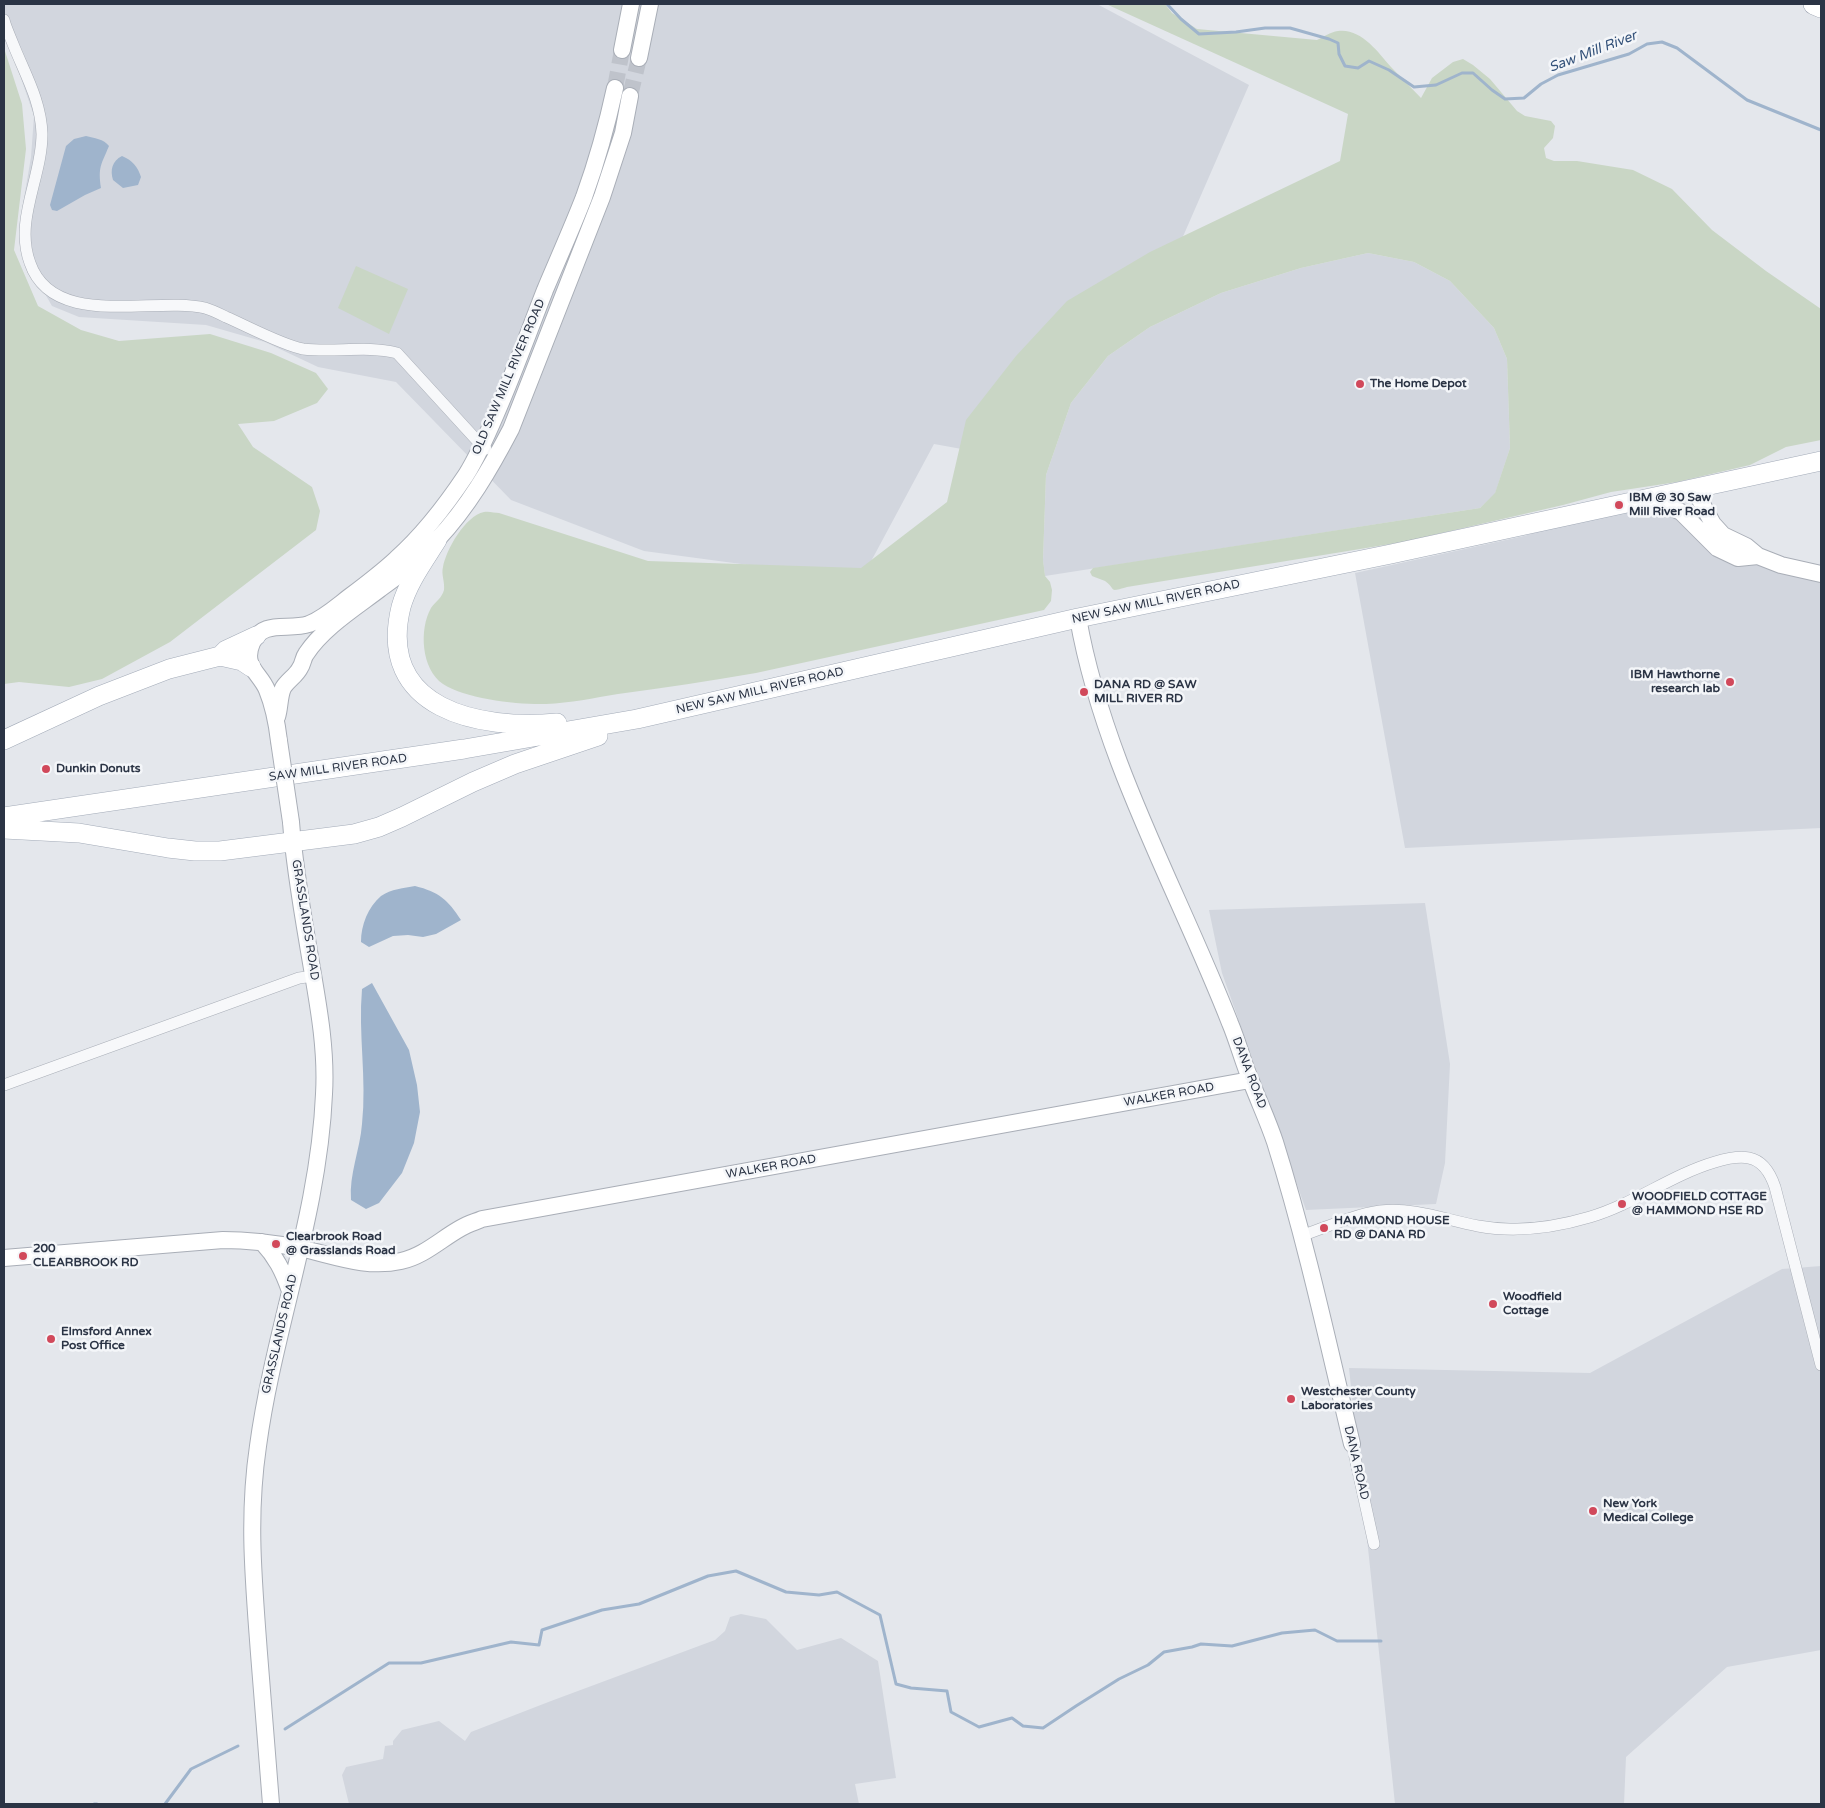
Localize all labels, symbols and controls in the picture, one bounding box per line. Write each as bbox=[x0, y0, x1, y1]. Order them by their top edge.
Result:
water label: Saw Mill River bbox=[1547, 28, 1639, 76]
street label: OLD SAW MILL RIVER ROAD bbox=[470, 297, 548, 457]
place label: The Home Depot bbox=[1370, 377, 1467, 391]
marker: The Home Depot bbox=[1354, 378, 1366, 390]
place label: IBM @ 30 Saw Mill River Road bbox=[1629, 491, 1715, 519]
marker: IBM @ 30 Saw Mill River Road bbox=[1613, 499, 1625, 511]
street label: NEW SAW MILL RIVER ROAD bbox=[1070, 577, 1242, 627]
street label: NEW SAW MILL RIVER ROAD bbox=[675, 665, 845, 717]
place label: IBM Hawthorne research lab bbox=[1630, 668, 1720, 696]
marker: IBM Hawthorne research lab bbox=[1724, 676, 1736, 688]
place label: DANA RD @ SAW MILL RIVER RD bbox=[1094, 678, 1197, 706]
marker: DANA RD @ SAW MILL RIVER RD bbox=[1078, 686, 1090, 698]
street label: SAW MILL RIVER ROAD bbox=[268, 751, 408, 785]
place label: Dunkin Donuts bbox=[56, 762, 140, 776]
marker: Dunkin Donuts bbox=[40, 763, 52, 775]
street label: GRASSLANDS ROAD bbox=[288, 859, 322, 981]
street label: DANA ROAD bbox=[1229, 1035, 1269, 1111]
street label: WALKER ROAD bbox=[1123, 1080, 1215, 1110]
street label: WALKER ROAD bbox=[725, 1152, 817, 1182]
place label: WOODFIELD COTTAGE @ HAMMOND HSE RD bbox=[1632, 1190, 1767, 1218]
marker: WOODFIELD COTTAGE @ HAMMOND HSE RD bbox=[1616, 1198, 1628, 1210]
place label: HAMMOND HOUSE RD @ DANA RD bbox=[1334, 1214, 1450, 1242]
marker: HAMMOND HOUSE RD @ DANA RD bbox=[1318, 1222, 1330, 1234]
place label: Clearbrook Road @ Grasslands Road bbox=[286, 1230, 395, 1258]
marker: Clearbrook Road @ Grasslands Road bbox=[270, 1238, 282, 1250]
place label: 200 CLEARBROOK RD bbox=[33, 1242, 138, 1270]
marker: 200 CLEARBROOK RD bbox=[17, 1250, 29, 1262]
street label: GRASSLANDS ROAD bbox=[259, 1273, 301, 1395]
place label: Woodfield Cottage bbox=[1503, 1290, 1562, 1318]
marker: Woodfield Cottage bbox=[1487, 1298, 1499, 1310]
place label: Elmsford Annex Post Office bbox=[61, 1325, 152, 1353]
marker: Elmsford Annex Post Office bbox=[45, 1333, 57, 1345]
place label: Westchester County Laboratories bbox=[1301, 1385, 1416, 1413]
marker: Westchester County Laboratories bbox=[1285, 1393, 1297, 1405]
street label: DANA ROAD bbox=[1340, 1425, 1372, 1501]
place label: New York Medical College bbox=[1603, 1497, 1694, 1525]
marker: New York Medical College bbox=[1587, 1505, 1599, 1517]

